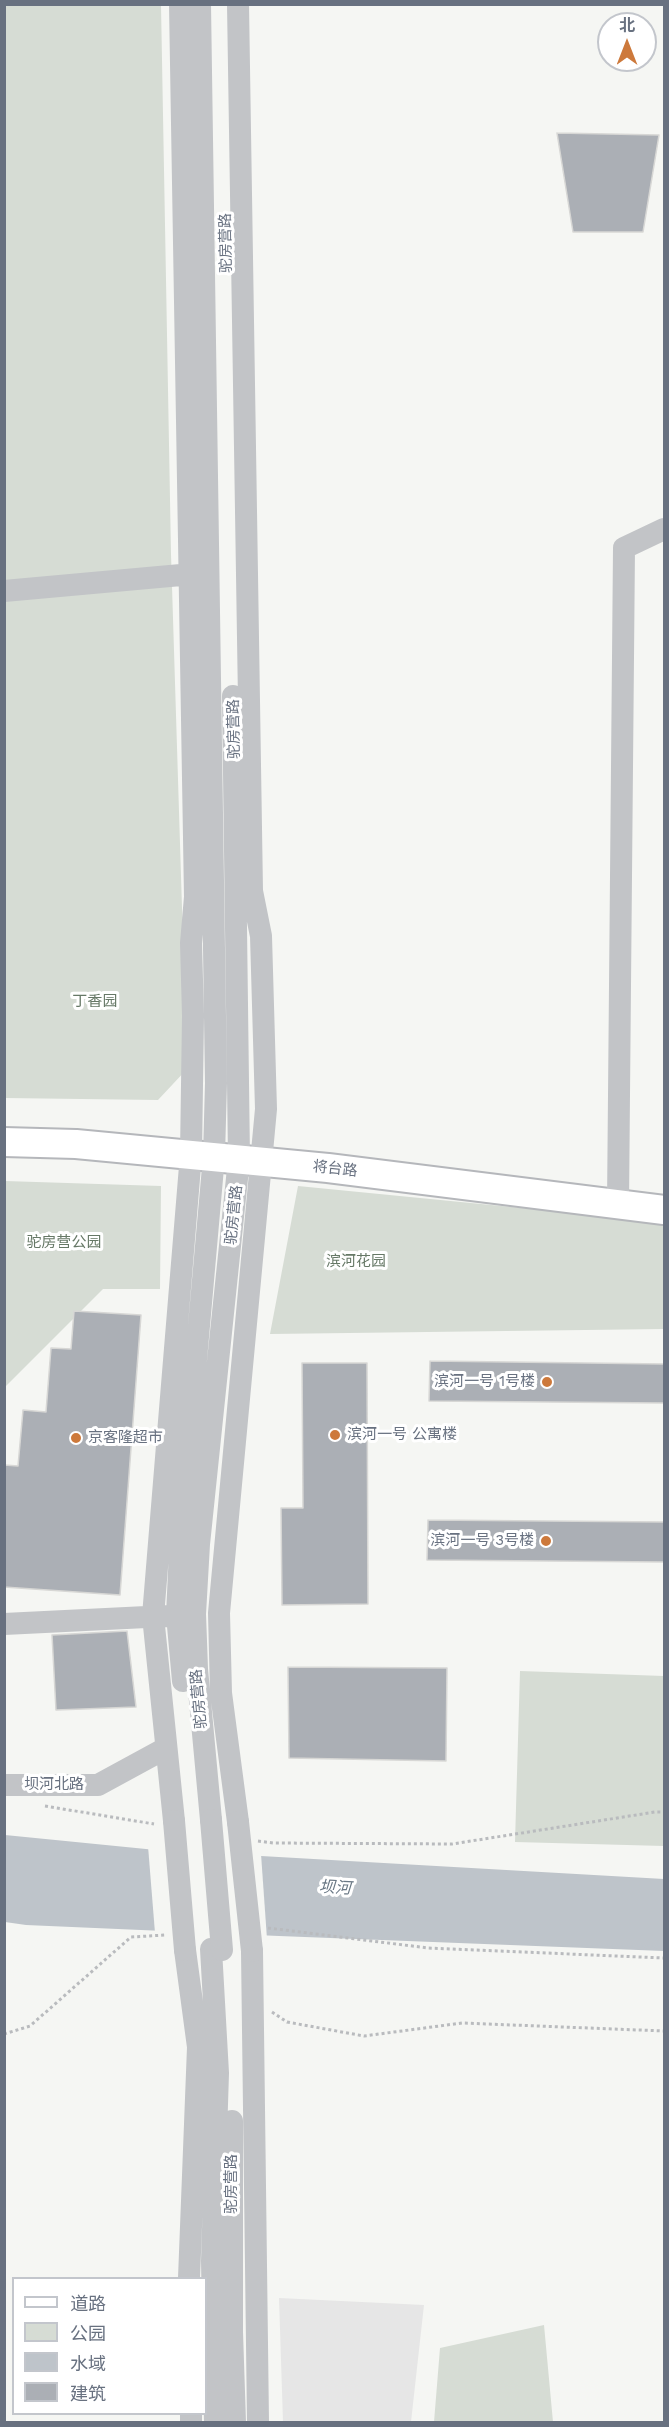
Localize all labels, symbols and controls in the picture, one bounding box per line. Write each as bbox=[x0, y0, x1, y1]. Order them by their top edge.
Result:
north arrow bbox=[597, 12, 657, 72]
text: 北 bbox=[619, 16, 635, 35]
street label: 驼房营路 bbox=[216, 213, 236, 273]
street label: 驼房营路 bbox=[224, 699, 244, 759]
park label: 丁香园 bbox=[73, 993, 117, 1011]
street label: 将台路 bbox=[312, 1158, 358, 1180]
street label: 驼房营路 bbox=[222, 1184, 246, 1246]
park label: 驼房营公园 bbox=[27, 1234, 101, 1252]
park label: 滨河花园 bbox=[326, 1253, 386, 1271]
place label: 滨河一号 1号楼 bbox=[434, 1373, 535, 1391]
marker: 滨河一号 1号楼 bbox=[540, 1375, 554, 1389]
place label: 滨河一号 公寓楼 bbox=[347, 1426, 457, 1444]
marker: 滨河一号 公寓楼 bbox=[328, 1428, 342, 1442]
place label: 京客隆超市 bbox=[88, 1429, 163, 1447]
marker: 京客隆超市 bbox=[69, 1431, 83, 1445]
place label: 滨河一号 3号楼 bbox=[430, 1532, 534, 1550]
marker: 滨河一号 3号楼 bbox=[539, 1534, 553, 1548]
street label: 驼房营路 bbox=[187, 1668, 211, 1730]
street label: 坝河北路 bbox=[24, 1776, 84, 1794]
water label: 坝河 bbox=[319, 1878, 351, 1898]
street label: 驼房营路 bbox=[223, 2154, 241, 2214]
legend bbox=[12, 2277, 207, 2415]
text: 道路 bbox=[70, 2293, 106, 2314]
text: 公园 bbox=[70, 2323, 106, 2344]
text: 水域 bbox=[70, 2353, 106, 2374]
text: 建筑 bbox=[70, 2383, 106, 2404]

